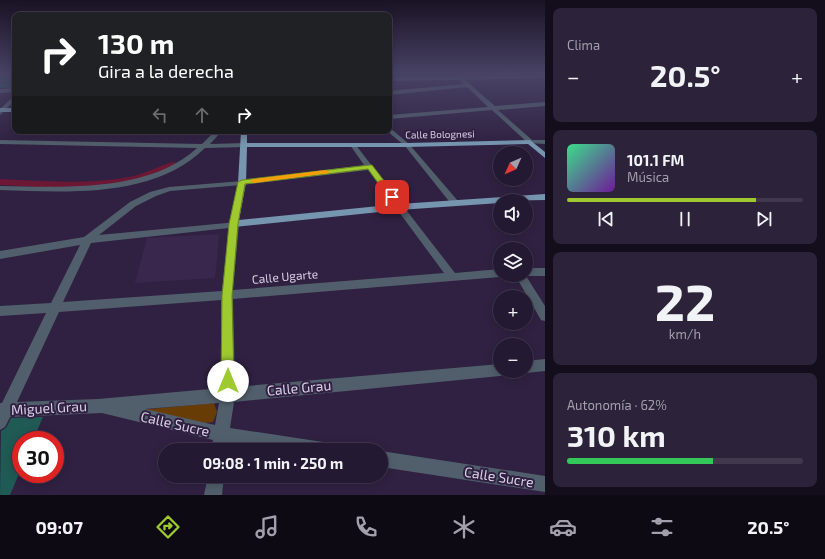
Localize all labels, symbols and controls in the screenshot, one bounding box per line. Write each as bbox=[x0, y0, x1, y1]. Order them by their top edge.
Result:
text: 130 m bbox=[98, 26, 174, 60]
icon: right bbox=[32, 28, 84, 80]
text: Clima bbox=[567, 37, 600, 53]
text: 20.5° bbox=[650, 57, 721, 93]
text: Gira a la derecha bbox=[98, 60, 234, 82]
text: − bbox=[567, 63, 580, 89]
text: + bbox=[791, 63, 803, 89]
icon: left bbox=[149, 104, 171, 126]
icon: ahead bbox=[191, 104, 213, 126]
icon: right bbox=[233, 104, 255, 126]
street label: Calle Bolognesi bbox=[405, 127, 475, 141]
north arrow bbox=[493, 146, 533, 186]
map controls bbox=[493, 146, 533, 378]
text: 101.1 FM bbox=[627, 151, 684, 169]
text: Música bbox=[627, 169, 669, 185]
pin bbox=[375, 180, 409, 214]
icon: arrive bbox=[381, 186, 403, 208]
button: sound bbox=[493, 194, 533, 234]
icon: previous bbox=[595, 208, 617, 230]
icon: pause bbox=[674, 208, 696, 230]
icon: next bbox=[753, 208, 775, 230]
button: layers bbox=[493, 242, 533, 282]
street label: Calle Ugarte bbox=[251, 266, 319, 286]
text: 22 bbox=[655, 269, 715, 331]
button: + bbox=[493, 290, 533, 330]
text: km/h bbox=[669, 326, 701, 342]
button: − bbox=[493, 338, 533, 378]
position arrow bbox=[207, 360, 249, 402]
street label: Calle Grau bbox=[266, 376, 332, 399]
street label: Miguel Grau bbox=[11, 397, 87, 418]
text: Autonomía · 62% bbox=[567, 397, 667, 413]
street label: Calle Sucre bbox=[139, 407, 211, 440]
text: 310 km bbox=[567, 417, 666, 453]
speed limit sign: 30 bbox=[12, 431, 64, 483]
text: 09:08 · 1 min · 250 m bbox=[203, 454, 343, 472]
street label: Calle Sucre bbox=[463, 463, 535, 490]
icon: directions bbox=[154, 513, 182, 541]
icon: music bbox=[253, 513, 281, 541]
icon: phone bbox=[352, 513, 380, 541]
icon: climate bbox=[450, 513, 478, 541]
icon: car bbox=[549, 513, 577, 541]
icon: filters bbox=[648, 513, 676, 541]
text: 09:07 bbox=[35, 516, 83, 538]
text: 20.5° bbox=[747, 516, 789, 538]

